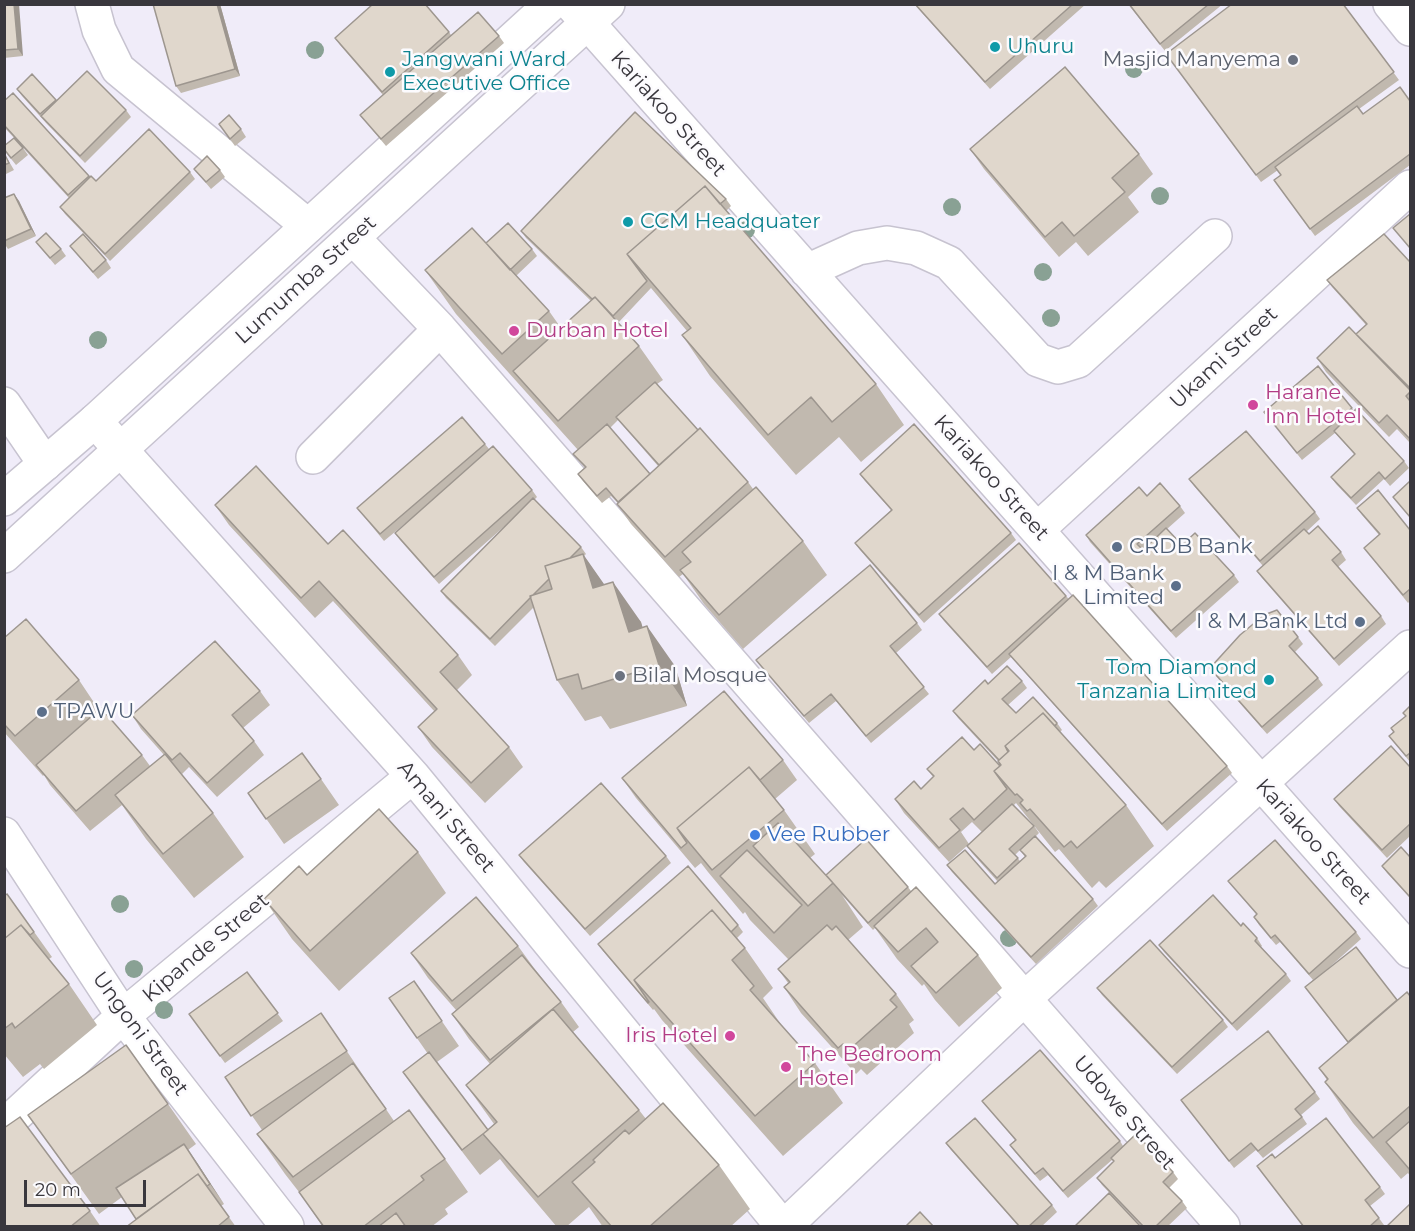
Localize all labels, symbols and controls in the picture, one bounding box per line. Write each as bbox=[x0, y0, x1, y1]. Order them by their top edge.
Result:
place label: Uhuru bbox=[1007, 34, 1074, 60]
marker: Uhuru bbox=[988, 40, 1002, 54]
street label: Kariakoo Street bbox=[605, 46, 731, 182]
place label: Jangwani Ward Executive Office bbox=[402, 47, 570, 97]
place label: Masjid Manyema bbox=[1103, 47, 1281, 73]
marker: Masjid Manyema bbox=[1286, 53, 1300, 67]
marker: Jangwani Ward Executive Office bbox=[383, 65, 397, 79]
place label: CCM Headquater bbox=[640, 209, 821, 235]
street label: Lumumba Street bbox=[230, 210, 382, 350]
marker: CCM Headquater bbox=[621, 215, 635, 229]
street label: Ukami Street bbox=[1165, 302, 1283, 414]
place label: Durban Hotel bbox=[526, 318, 669, 344]
marker: Durban Hotel bbox=[507, 324, 521, 338]
place label: Harane Inn Hotel bbox=[1265, 380, 1362, 430]
marker: Harane Inn Hotel bbox=[1246, 398, 1260, 412]
street label: Kariakoo Street bbox=[928, 410, 1054, 546]
place label: CRDB Bank bbox=[1129, 534, 1253, 560]
marker: CRDB Bank bbox=[1110, 540, 1124, 554]
place label: I & M Bank Limited bbox=[1052, 561, 1164, 611]
marker: I & M Bank Limited bbox=[1169, 579, 1183, 593]
place label: I & M Bank Ltd bbox=[1196, 609, 1348, 635]
marker: I & M Bank Ltd bbox=[1353, 615, 1367, 629]
place label: Tom Diamond Tanzania Limited bbox=[1077, 655, 1257, 705]
place label: Bilal Mosque bbox=[632, 663, 767, 689]
marker: Bilal Mosque bbox=[613, 669, 627, 683]
marker: Tom Diamond Tanzania Limited bbox=[1262, 673, 1276, 687]
place label: TPAWU bbox=[54, 699, 134, 725]
marker: TPAWU bbox=[35, 705, 49, 719]
street label: Amani Street bbox=[392, 756, 500, 878]
street label: Kariakoo Street bbox=[1250, 774, 1376, 910]
place label: Vee Rubber bbox=[767, 822, 890, 848]
marker: Vee Rubber bbox=[748, 828, 762, 842]
street label: Kipande Street bbox=[138, 888, 274, 1008]
street label: Ungoni Street bbox=[87, 967, 193, 1101]
place label: Iris Hotel bbox=[625, 1023, 718, 1049]
marker: Iris Hotel bbox=[723, 1029, 737, 1043]
place label: The Bedroom Hotel bbox=[798, 1042, 942, 1092]
street label: Udowe Street bbox=[1067, 1051, 1181, 1175]
marker: The Bedroom Hotel bbox=[779, 1060, 793, 1074]
scale bar bbox=[27, 1168, 148, 1206]
text: 20 m bbox=[35, 1179, 81, 1201]

